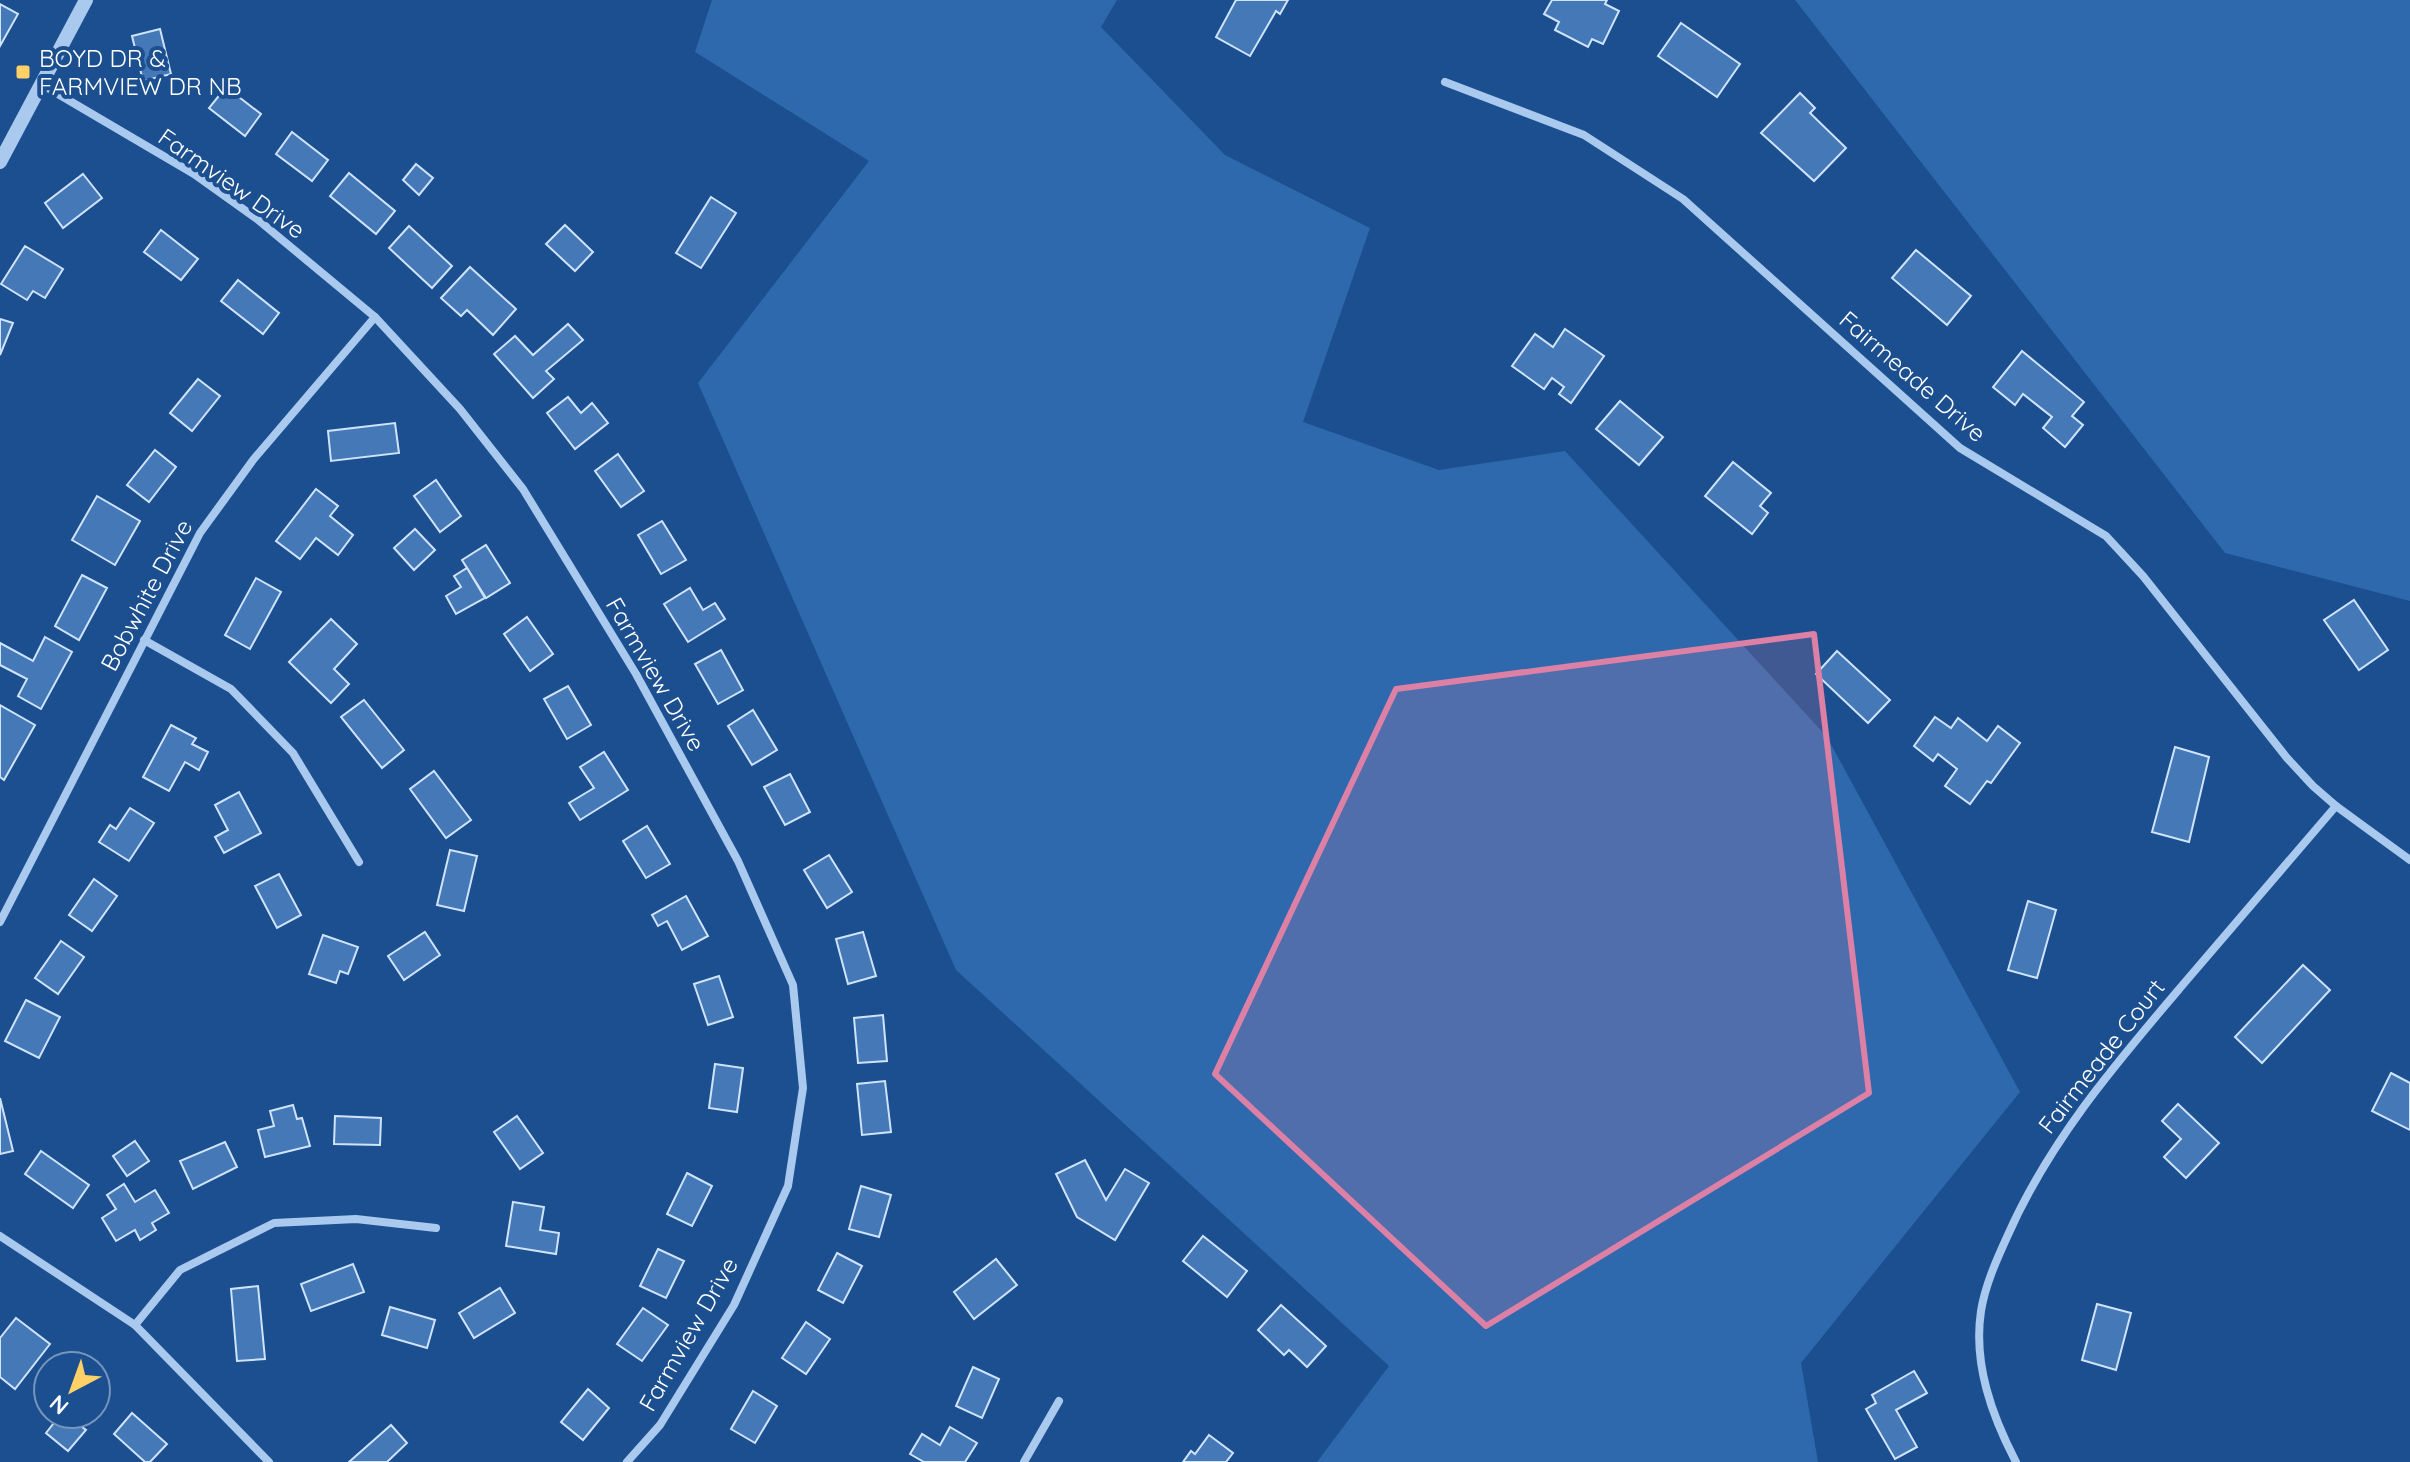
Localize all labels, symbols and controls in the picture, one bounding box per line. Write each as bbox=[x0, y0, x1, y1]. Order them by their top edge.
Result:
place label: BOYD DR & FARMVIEW DR NB bbox=[39, 43, 242, 101]
marker: BOYD DR & FARMVIEW DR NB bbox=[14, 63, 32, 81]
street label: Farmview Drive bbox=[153, 121, 311, 245]
street label: Fairmeade Drive bbox=[1834, 304, 1992, 448]
street label: Bobwhite Drive bbox=[93, 514, 199, 676]
street label: Farmview Drive bbox=[600, 592, 712, 756]
street label: Fairmeade Court bbox=[2031, 973, 2171, 1139]
street label: Farmview Drive bbox=[632, 1252, 744, 1416]
north arrow bbox=[32, 1350, 112, 1430]
text: N bbox=[44, 1389, 74, 1421]

